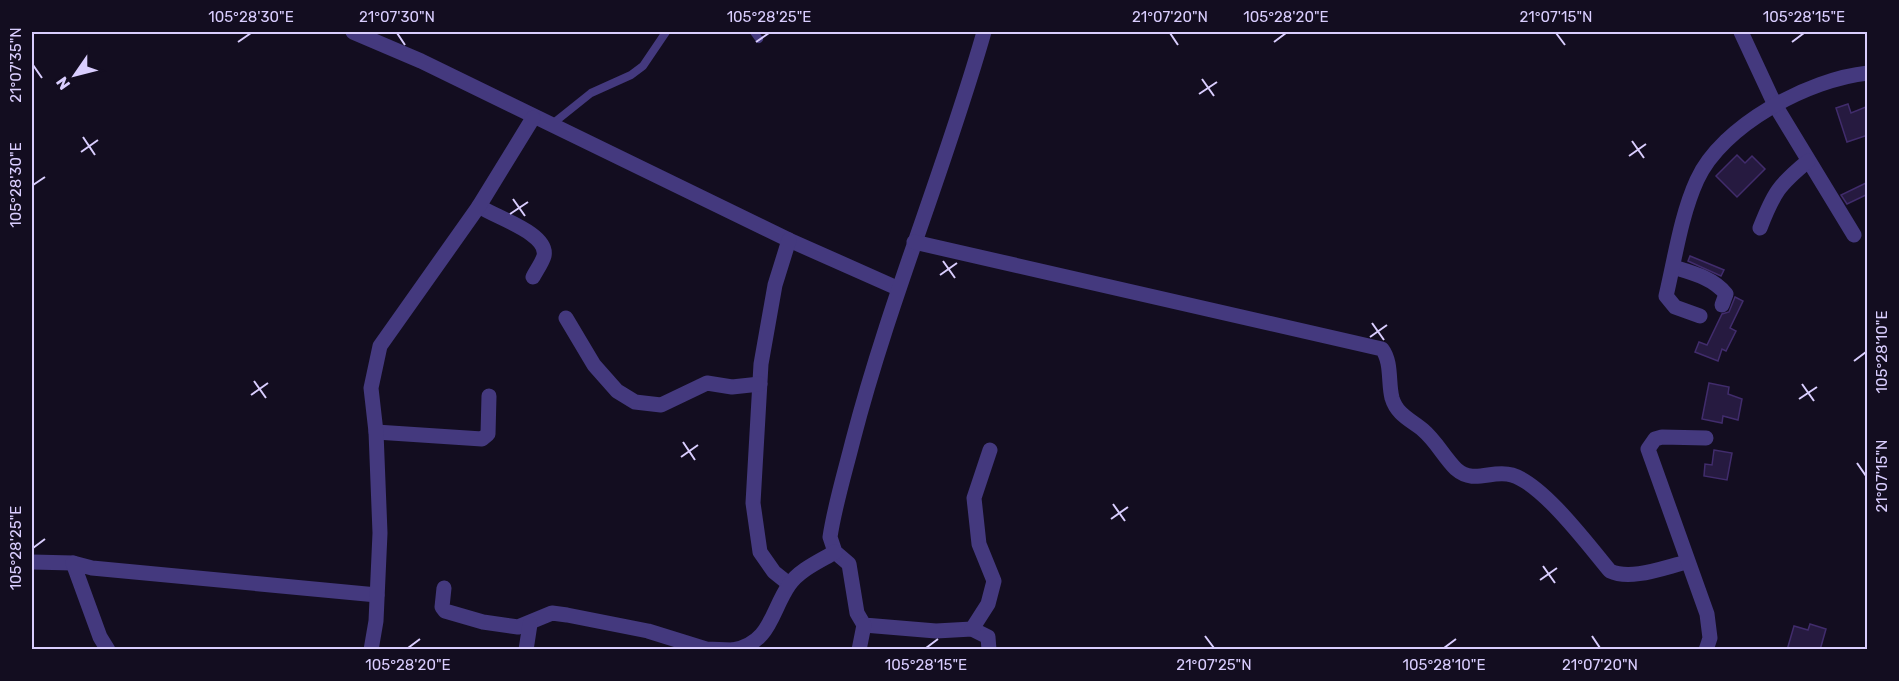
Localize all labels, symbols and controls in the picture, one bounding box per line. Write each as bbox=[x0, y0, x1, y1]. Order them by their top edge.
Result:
text: 105°28'30"E bbox=[208, 8, 294, 26]
text: 21°07'30"N bbox=[359, 8, 435, 26]
text: 105°28'25"E bbox=[727, 8, 811, 26]
text: 21°07'20"N bbox=[1132, 8, 1208, 26]
text: 105°28'20"E bbox=[1243, 8, 1329, 26]
text: 21°07'15"N bbox=[1520, 8, 1592, 26]
text: 105°28'15"E bbox=[1763, 8, 1845, 26]
text: 21°07'35"N bbox=[7, 27, 25, 103]
north arrow bbox=[45, 45, 105, 105]
text: N bbox=[52, 73, 74, 93]
text: 105°28'30"E bbox=[7, 142, 25, 228]
text: 105°28'10"E bbox=[1873, 311, 1891, 393]
text: 21°07'15"N bbox=[1873, 440, 1891, 512]
text: 105°28'25"E bbox=[7, 506, 25, 590]
text: 105°28'20"E bbox=[365, 656, 451, 674]
text: 105°28'15"E bbox=[885, 656, 967, 674]
text: 21°07'25"N bbox=[1176, 656, 1252, 674]
text: 105°28'10"E bbox=[1403, 656, 1485, 674]
text: 21°07'20"N bbox=[1562, 656, 1638, 674]

